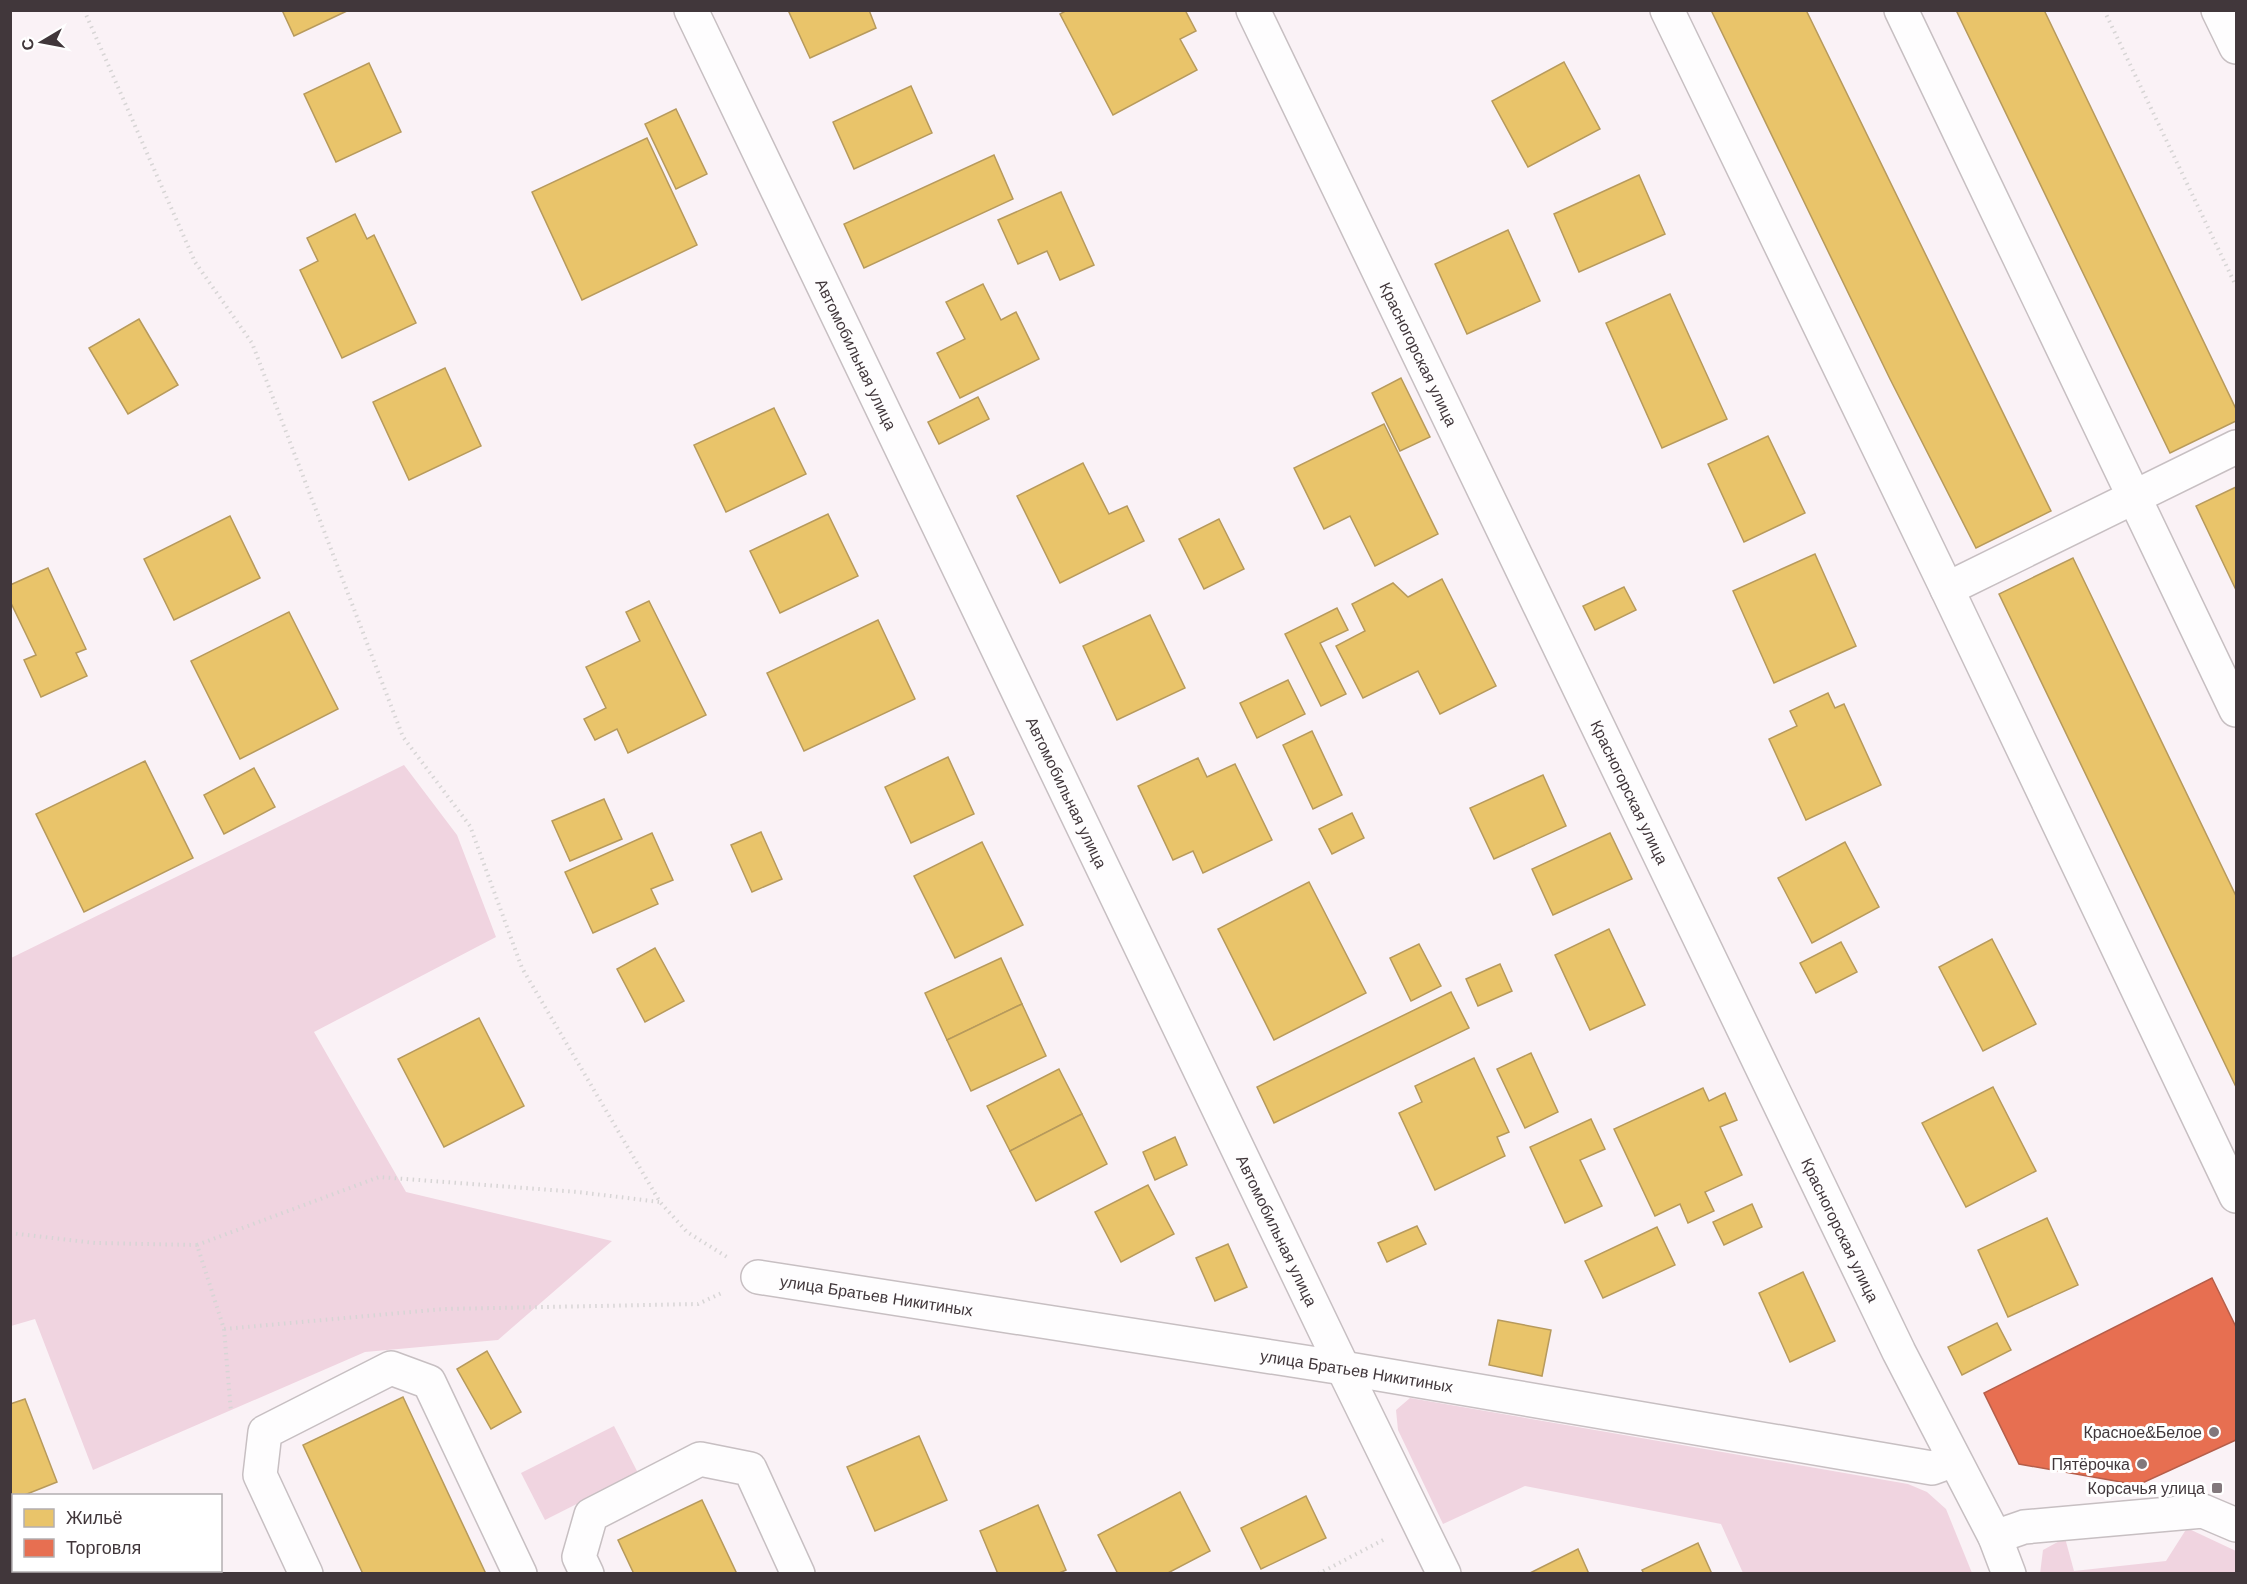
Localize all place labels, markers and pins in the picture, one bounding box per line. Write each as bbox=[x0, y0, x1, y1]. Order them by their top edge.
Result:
place label: Красное&Белое bbox=[2083, 1424, 2202, 1441]
marker: Красное&Белое bbox=[2207, 1425, 2221, 1439]
place label: Пятёрочка bbox=[2052, 1456, 2130, 1473]
marker: Пятёрочка bbox=[2135, 1457, 2149, 1471]
place label: Корсачья улица bbox=[2088, 1480, 2205, 1497]
marker: Корсачья улица bbox=[2210, 1481, 2224, 1495]

